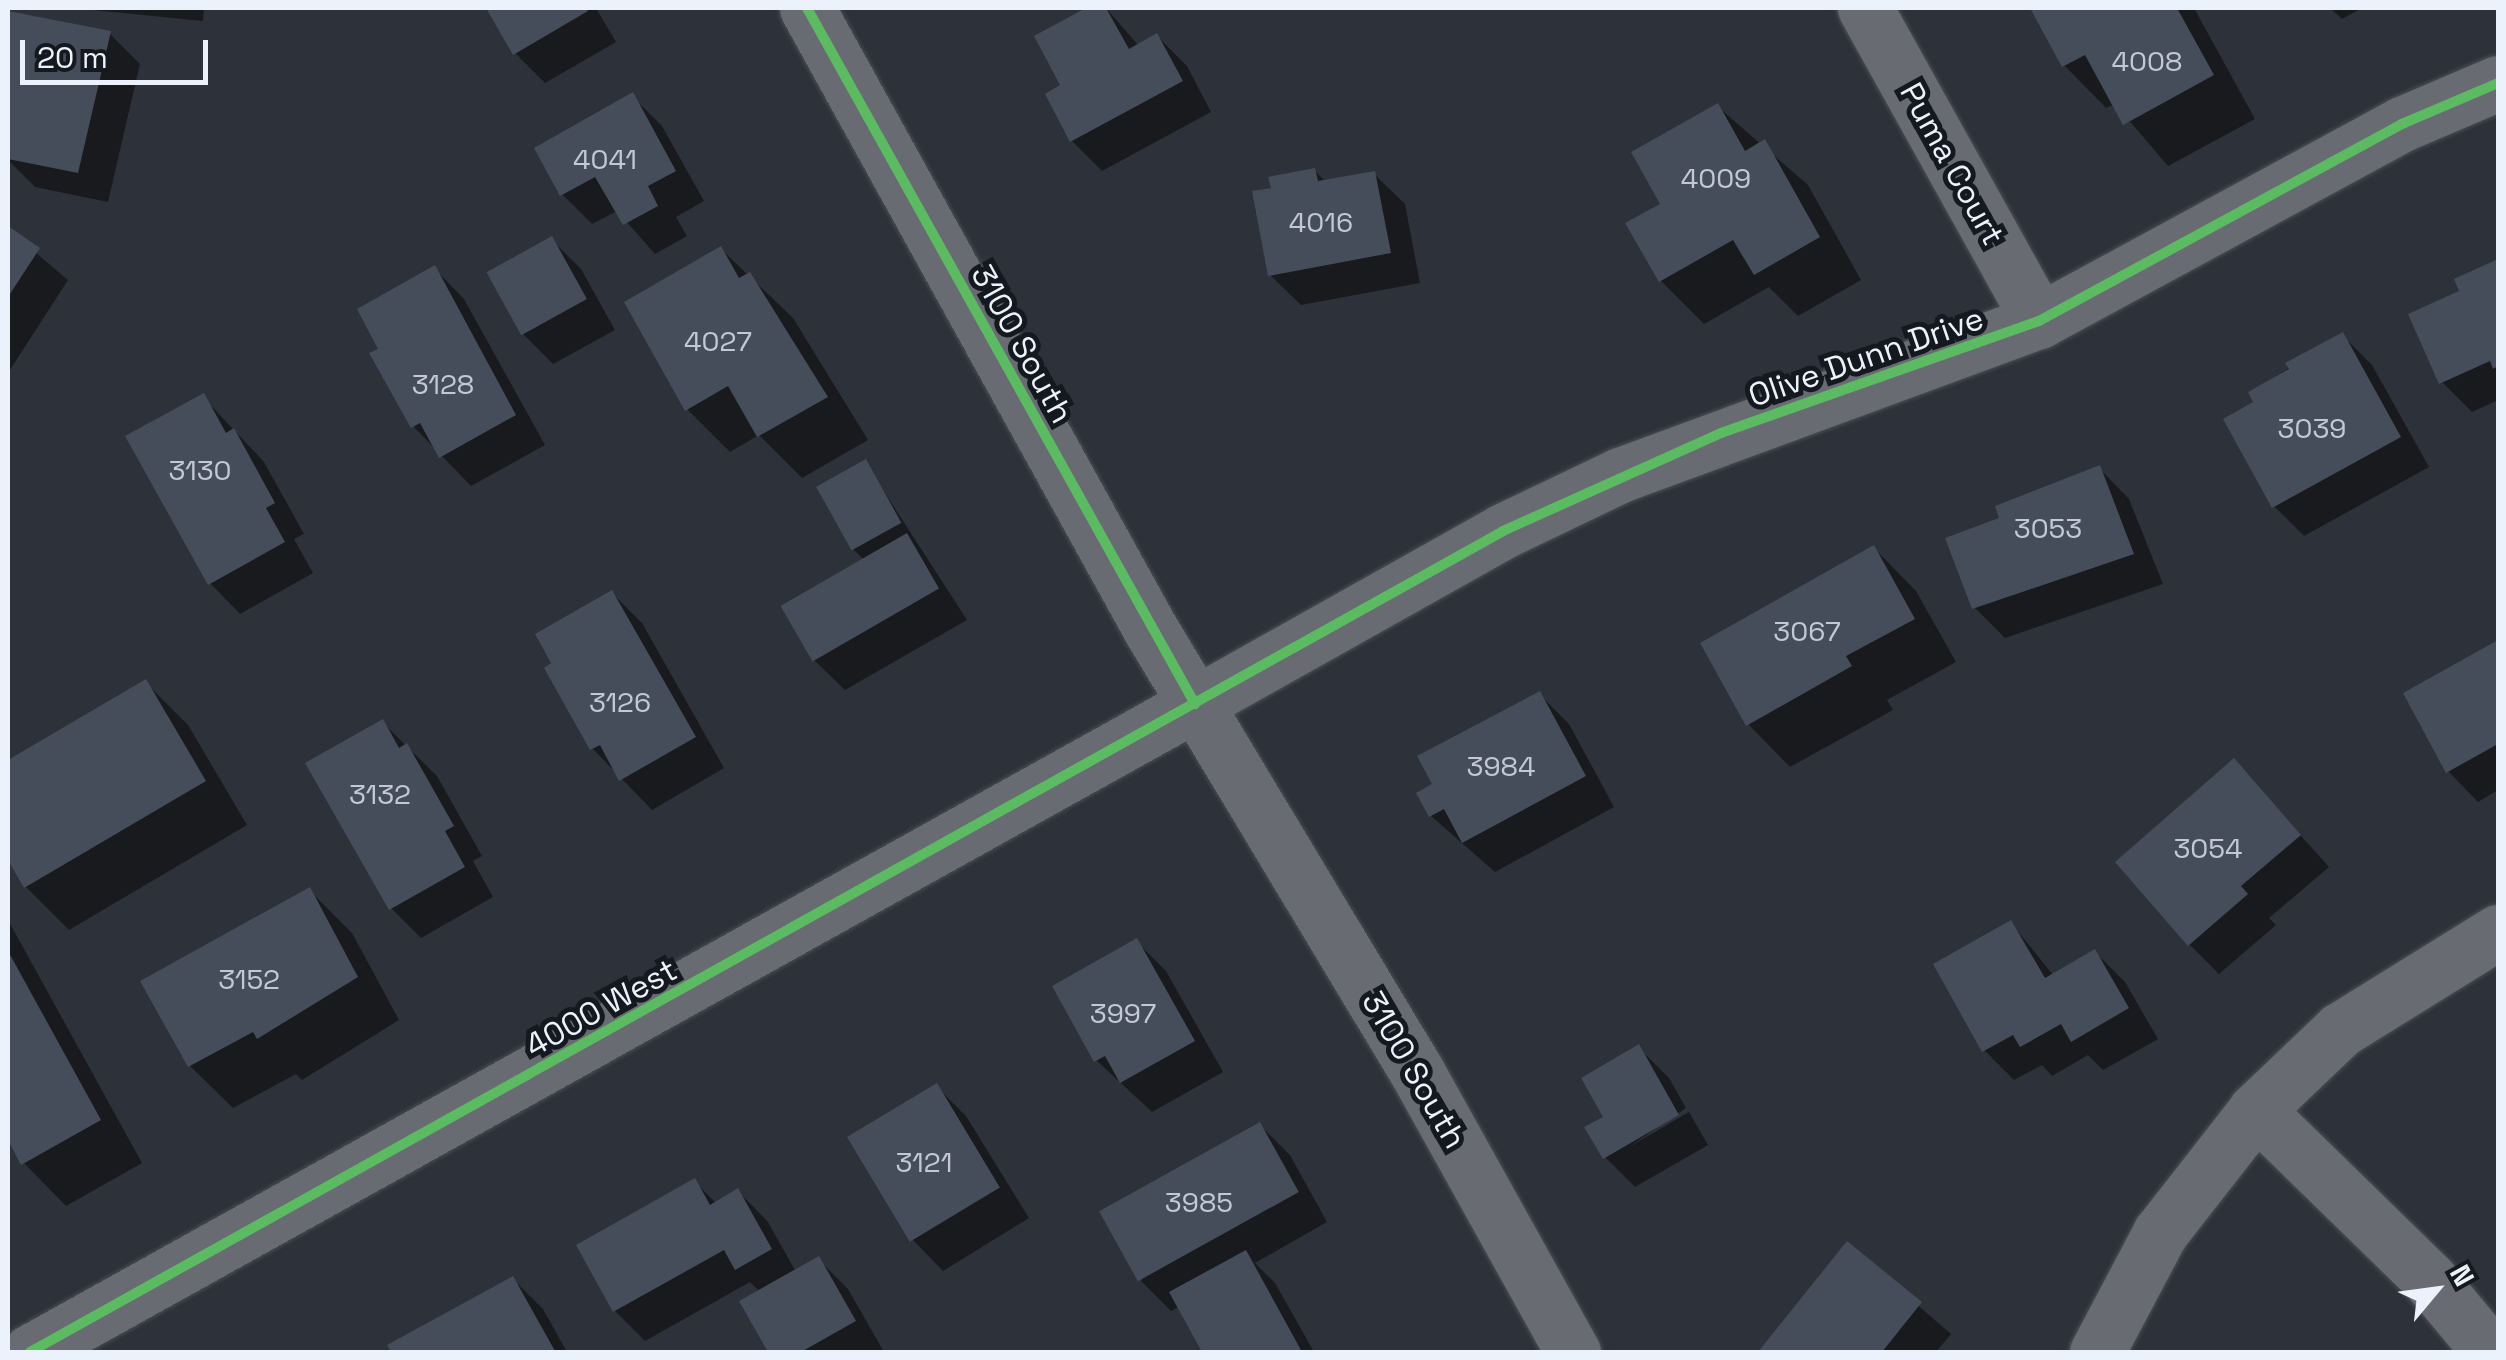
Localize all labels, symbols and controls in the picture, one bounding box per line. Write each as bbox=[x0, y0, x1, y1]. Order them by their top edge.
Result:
scale bar bbox=[25, 20, 212, 82]
text: 20 m bbox=[37, 38, 108, 77]
house number: 4008 bbox=[2112, 44, 2182, 78]
street label: Puma Court bbox=[1892, 76, 2012, 252]
house number: 4041 bbox=[573, 142, 637, 176]
house number: 4009 bbox=[1681, 161, 1751, 195]
house number: 4016 bbox=[1289, 205, 1353, 239]
street label: 3100 South bbox=[963, 258, 1081, 430]
street label: Olive Dunn Drive bbox=[1744, 299, 1988, 415]
house number: 4027 bbox=[684, 324, 752, 358]
house number: 3128 bbox=[412, 367, 474, 401]
house number: 3039 bbox=[2278, 411, 2346, 445]
house number: 3130 bbox=[168, 453, 232, 487]
house number: 3053 bbox=[2014, 511, 2082, 545]
house number: 3067 bbox=[1773, 614, 1841, 648]
house number: 3126 bbox=[589, 685, 651, 719]
house number: 3984 bbox=[1467, 749, 1535, 783]
house number: 3132 bbox=[349, 777, 411, 811]
house number: 3054 bbox=[2173, 831, 2243, 865]
street label: 4000 West bbox=[518, 951, 684, 1065]
house number: 3152 bbox=[218, 962, 280, 996]
street label: 3100 South bbox=[1354, 985, 1474, 1155]
house number: 3997 bbox=[1090, 996, 1156, 1030]
house number: 3121 bbox=[896, 1145, 952, 1179]
house number: 3985 bbox=[1165, 1185, 1233, 1219]
north arrow bbox=[2386, 1240, 2486, 1340]
text: N bbox=[2442, 1259, 2483, 1292]

